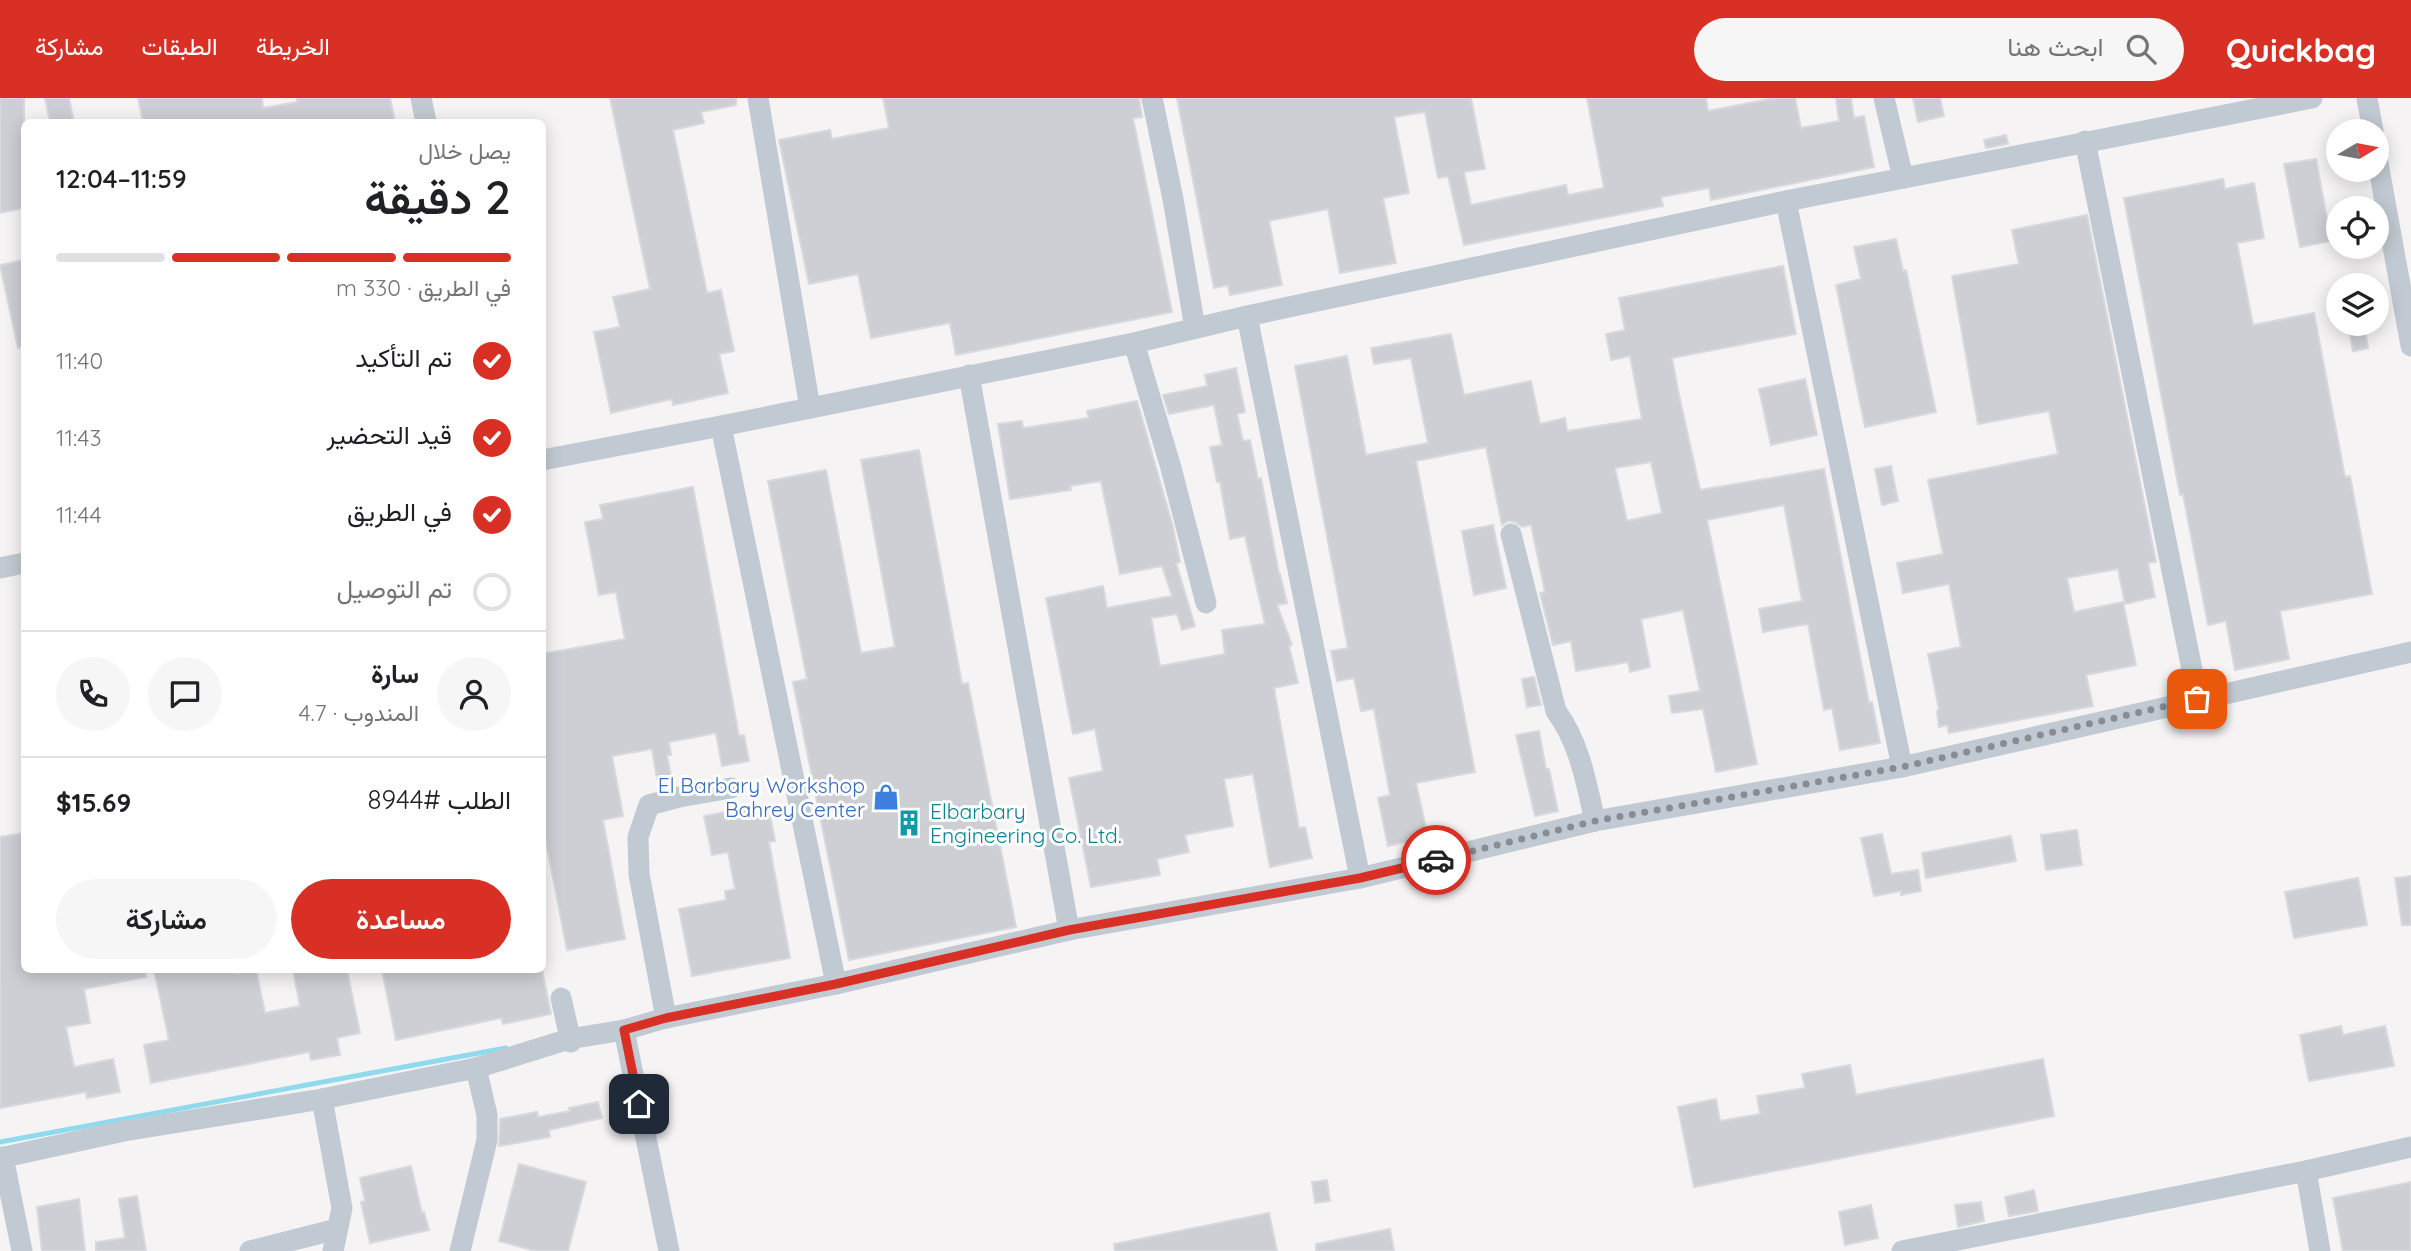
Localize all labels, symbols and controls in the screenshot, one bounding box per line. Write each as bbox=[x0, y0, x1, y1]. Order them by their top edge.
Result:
search box bbox=[1694, 18, 2184, 81]
text: Quickbag bbox=[2226, 29, 2376, 70]
text: ابحث هنا bbox=[2007, 30, 2104, 63]
icon: search bbox=[2122, 30, 2160, 68]
text: مشاركة bbox=[35, 31, 103, 61]
text: الطبقات bbox=[141, 31, 218, 61]
text: الخريطة bbox=[256, 31, 330, 61]
north arrow bbox=[2326, 119, 2389, 182]
map controls bbox=[2326, 119, 2389, 336]
text: يصل خلال bbox=[418, 136, 511, 165]
text: 11:59–12:04 bbox=[56, 162, 187, 195]
text: 2 دقيقة bbox=[364, 168, 511, 226]
button: locate bbox=[2326, 196, 2389, 259]
text: في الطريق · 330 m bbox=[336, 273, 511, 302]
button: layers bbox=[2326, 273, 2389, 336]
text: تم التأكيد bbox=[355, 341, 452, 374]
icon: check bbox=[473, 342, 511, 380]
text: 11:40 bbox=[56, 346, 103, 375]
text: قيد التحضير bbox=[326, 418, 452, 451]
icon: check bbox=[473, 419, 511, 457]
text: 11:43 bbox=[56, 423, 102, 452]
text: في الطريق bbox=[347, 495, 452, 528]
icon: check bbox=[473, 496, 511, 534]
text: 11:44 bbox=[56, 500, 102, 529]
text: تم التوصيل bbox=[337, 572, 452, 605]
button: phone bbox=[56, 657, 130, 731]
button: chat bbox=[148, 657, 222, 731]
text: سارة bbox=[371, 657, 419, 690]
button: person bbox=[437, 657, 511, 731]
pin bbox=[2167, 669, 2227, 729]
icon: bag bbox=[2178, 680, 2216, 718]
text: المندوب · 4.7 bbox=[298, 698, 419, 727]
place label: El Barbary Workshop Bahrey Center bbox=[658, 772, 865, 822]
shop icon: El Barbary Workshop Bahrey Center bbox=[871, 782, 901, 812]
text: الطلب #8944 bbox=[367, 783, 511, 816]
text: $15.69 bbox=[56, 786, 131, 819]
place label: Elbarbary Engineering Co. Ltd. bbox=[930, 798, 1122, 848]
building icon: Elbarbary Engineering Co. Ltd. bbox=[894, 808, 924, 838]
courier bbox=[1401, 825, 1471, 895]
icon: car bbox=[1417, 841, 1455, 879]
button: مشاركة bbox=[56, 879, 277, 959]
button: مساعدة bbox=[291, 879, 511, 959]
pin bbox=[609, 1074, 669, 1134]
icon: home bbox=[620, 1085, 658, 1123]

